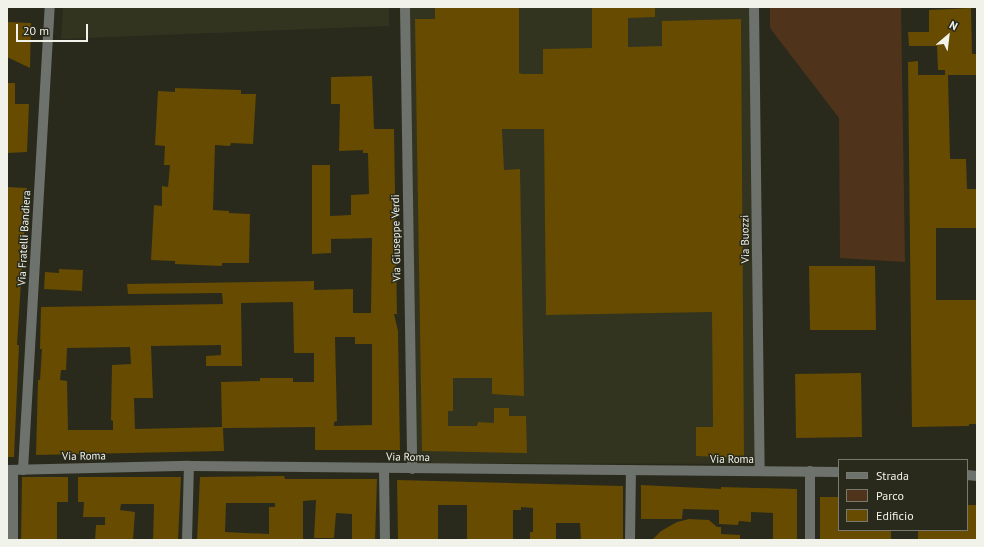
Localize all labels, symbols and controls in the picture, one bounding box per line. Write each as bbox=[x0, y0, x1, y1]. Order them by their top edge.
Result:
scale bar bbox=[18, 16, 90, 42]
north arrow bbox=[928, 16, 968, 56]
text: N bbox=[947, 18, 960, 33]
text: 20 m bbox=[23, 23, 49, 38]
street label: Via Fratelli Bandiera bbox=[15, 190, 33, 286]
street label: Via Giuseppe Verdi bbox=[389, 194, 403, 282]
street label: Via Buozzi bbox=[738, 215, 752, 263]
street label: Via Roma bbox=[62, 449, 106, 463]
street label: Via Roma bbox=[386, 450, 430, 464]
street label: Via Roma bbox=[710, 452, 754, 466]
legend bbox=[838, 459, 968, 531]
text: Strada bbox=[876, 468, 909, 483]
text: Parco bbox=[876, 488, 904, 503]
text: Edificio bbox=[876, 508, 914, 523]

